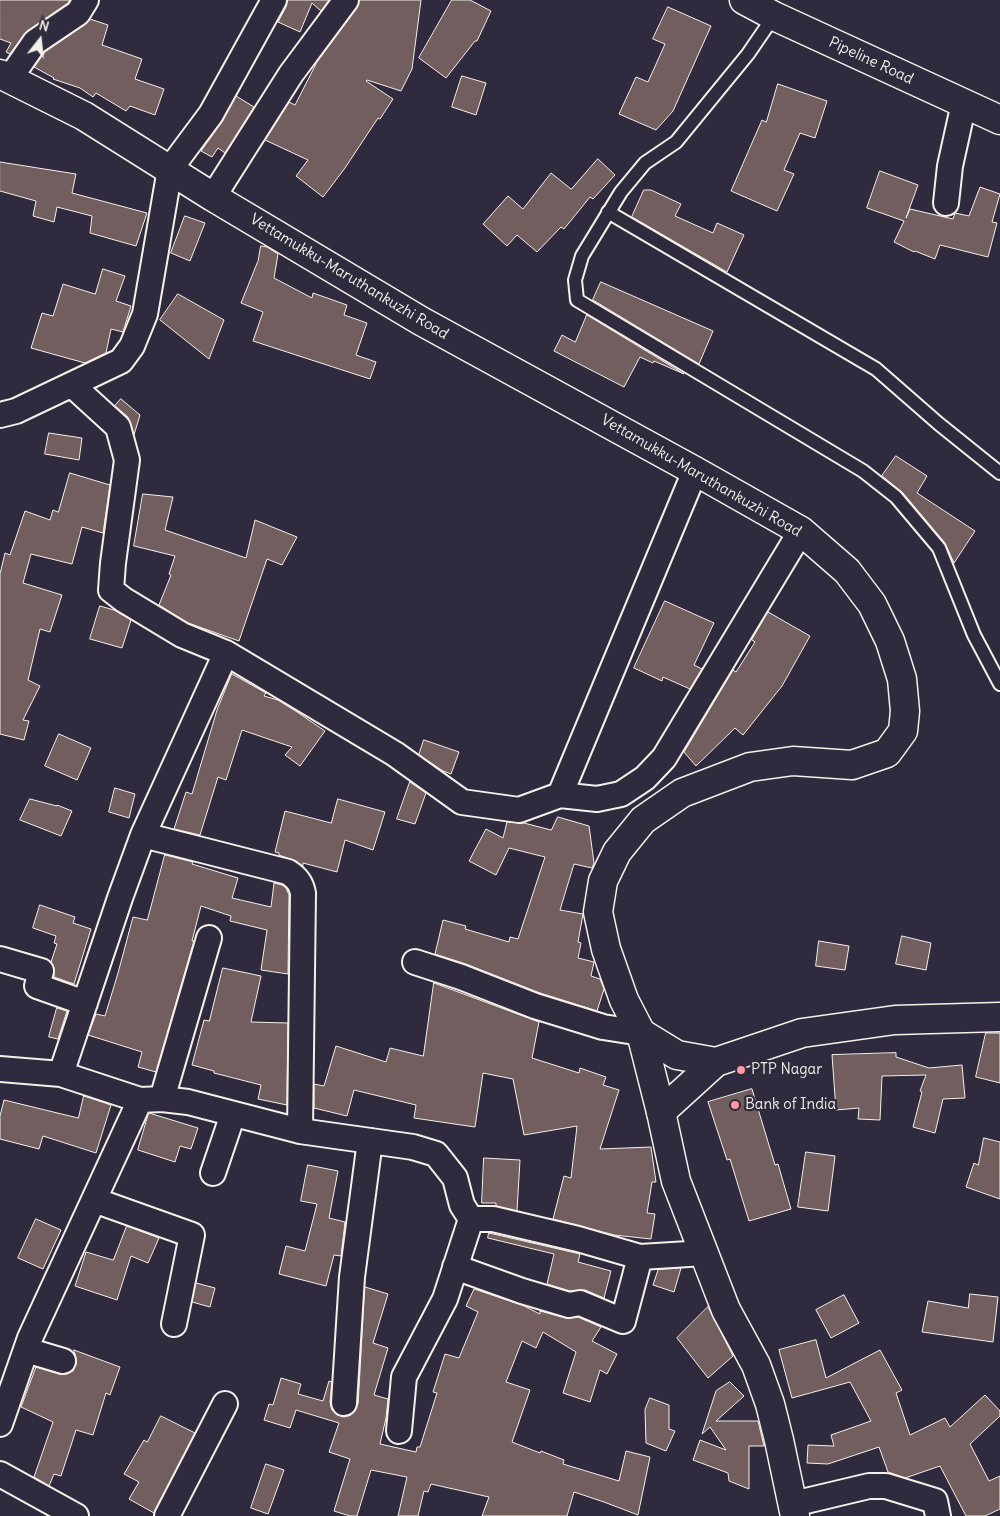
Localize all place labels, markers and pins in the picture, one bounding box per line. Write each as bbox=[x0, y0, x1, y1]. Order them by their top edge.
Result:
place label: PTP Nagar bbox=[751, 1061, 822, 1079]
marker: PTP Nagar bbox=[735, 1064, 747, 1076]
place label: Bank of India bbox=[745, 1096, 836, 1114]
marker: Bank of India bbox=[729, 1099, 741, 1111]

